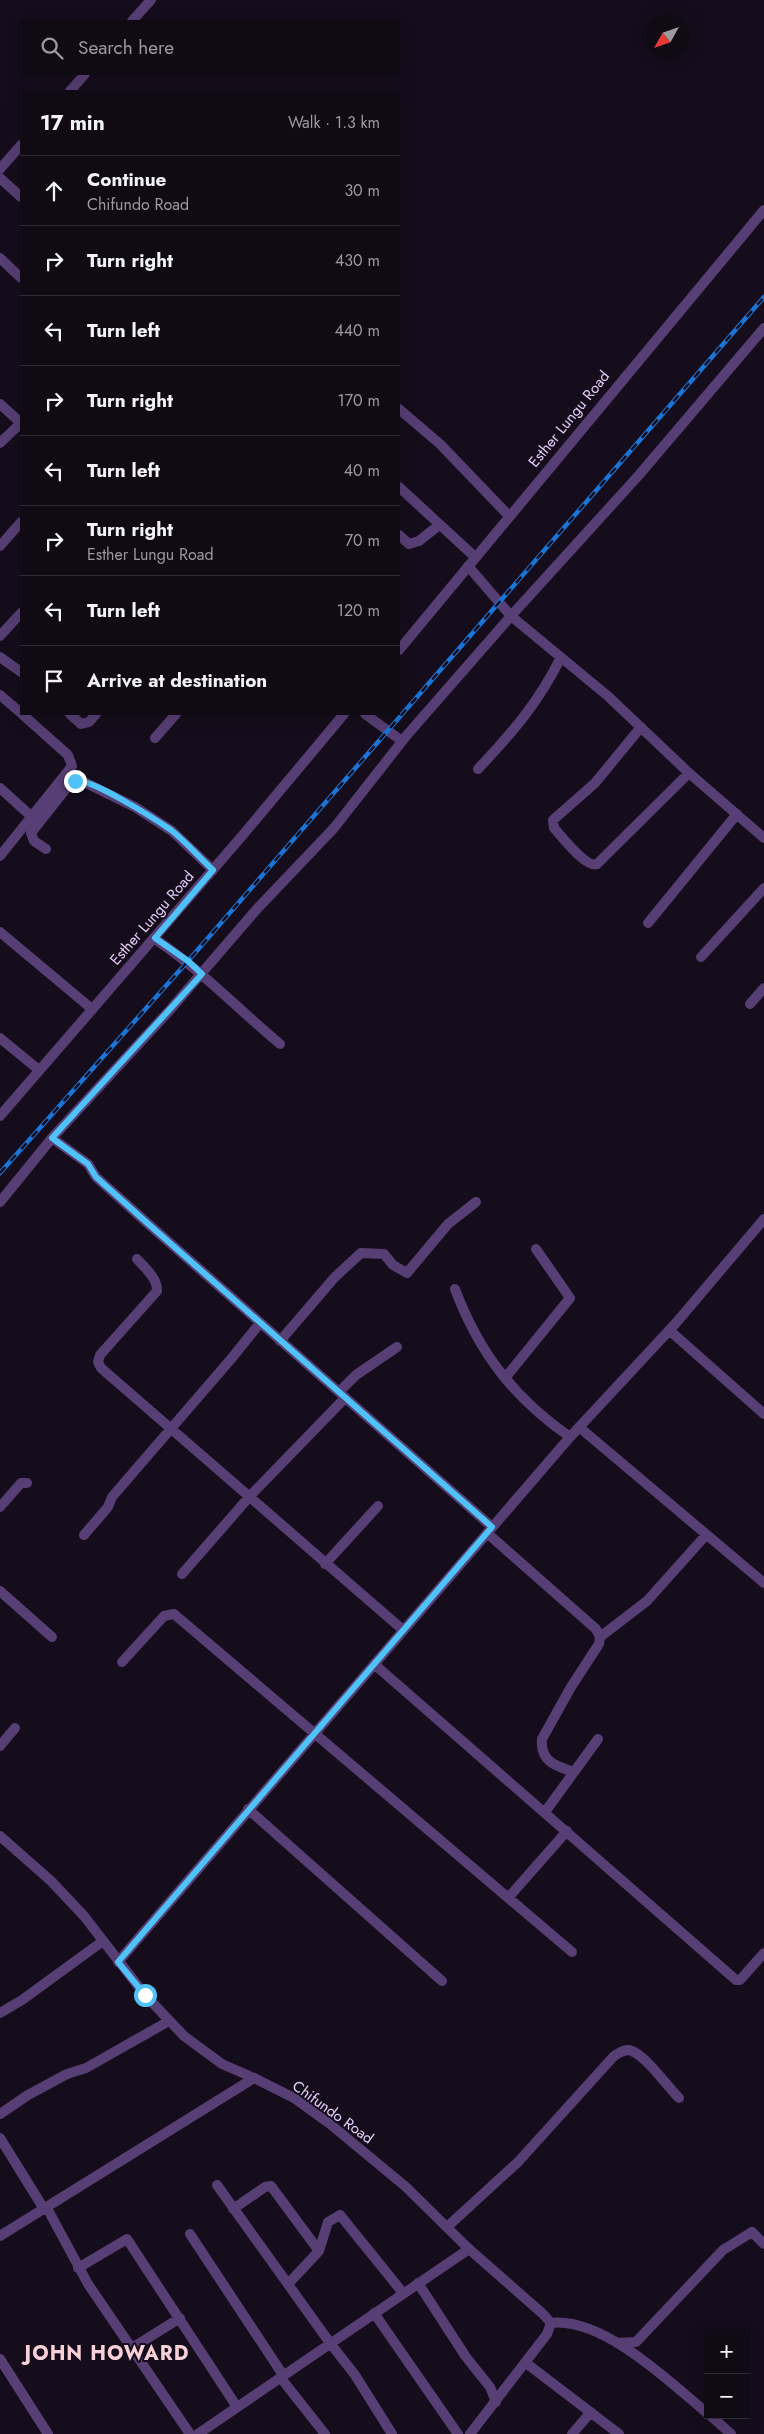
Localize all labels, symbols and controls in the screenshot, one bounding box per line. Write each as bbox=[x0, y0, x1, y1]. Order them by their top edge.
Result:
north arrow bbox=[644, 15, 689, 60]
search box bbox=[20, 20, 400, 75]
icon: search bbox=[38, 34, 66, 62]
text: Search here bbox=[78, 34, 174, 61]
text: 17 min bbox=[40, 108, 105, 138]
text: Walk · 1.3 km bbox=[288, 111, 380, 134]
text: Continue bbox=[87, 166, 166, 193]
icon: ahead bbox=[40, 177, 68, 205]
text: 30 m bbox=[344, 179, 380, 202]
text: Chifundo Road bbox=[87, 193, 189, 216]
icon: right bbox=[40, 247, 68, 275]
text: Turn right bbox=[87, 247, 173, 274]
text: 430 m bbox=[335, 249, 380, 272]
icon: left bbox=[40, 317, 68, 345]
text: Turn left bbox=[87, 317, 160, 344]
text: 440 m bbox=[334, 319, 380, 342]
street label: Esther Lungu Road bbox=[523, 366, 615, 472]
icon: right bbox=[40, 387, 68, 415]
text: Turn right bbox=[87, 387, 173, 414]
text: 170 m bbox=[338, 389, 380, 412]
icon: left bbox=[40, 457, 68, 485]
text: Turn left bbox=[87, 457, 160, 484]
text: 40 m bbox=[344, 459, 380, 482]
text: Turn right bbox=[87, 516, 173, 543]
icon: right bbox=[40, 527, 68, 555]
text: 70 m bbox=[345, 529, 380, 552]
text: Esther Lungu Road bbox=[87, 543, 214, 566]
icon: left bbox=[40, 597, 68, 625]
text: Turn left bbox=[87, 597, 160, 624]
text: 120 m bbox=[337, 599, 380, 622]
icon: arrive bbox=[40, 667, 68, 695]
text: Arrive at destination bbox=[87, 667, 267, 694]
route end bbox=[64, 770, 87, 793]
street label: Esther Lungu Road bbox=[105, 866, 199, 970]
route start bbox=[134, 1984, 157, 2007]
street label: Chifundo Road bbox=[288, 2075, 378, 2149]
map controls bbox=[704, 2329, 749, 2419]
button: + bbox=[704, 2329, 749, 2374]
district label: JOHN HOWARD bbox=[21, 2339, 189, 2368]
button: − bbox=[704, 2374, 749, 2419]

